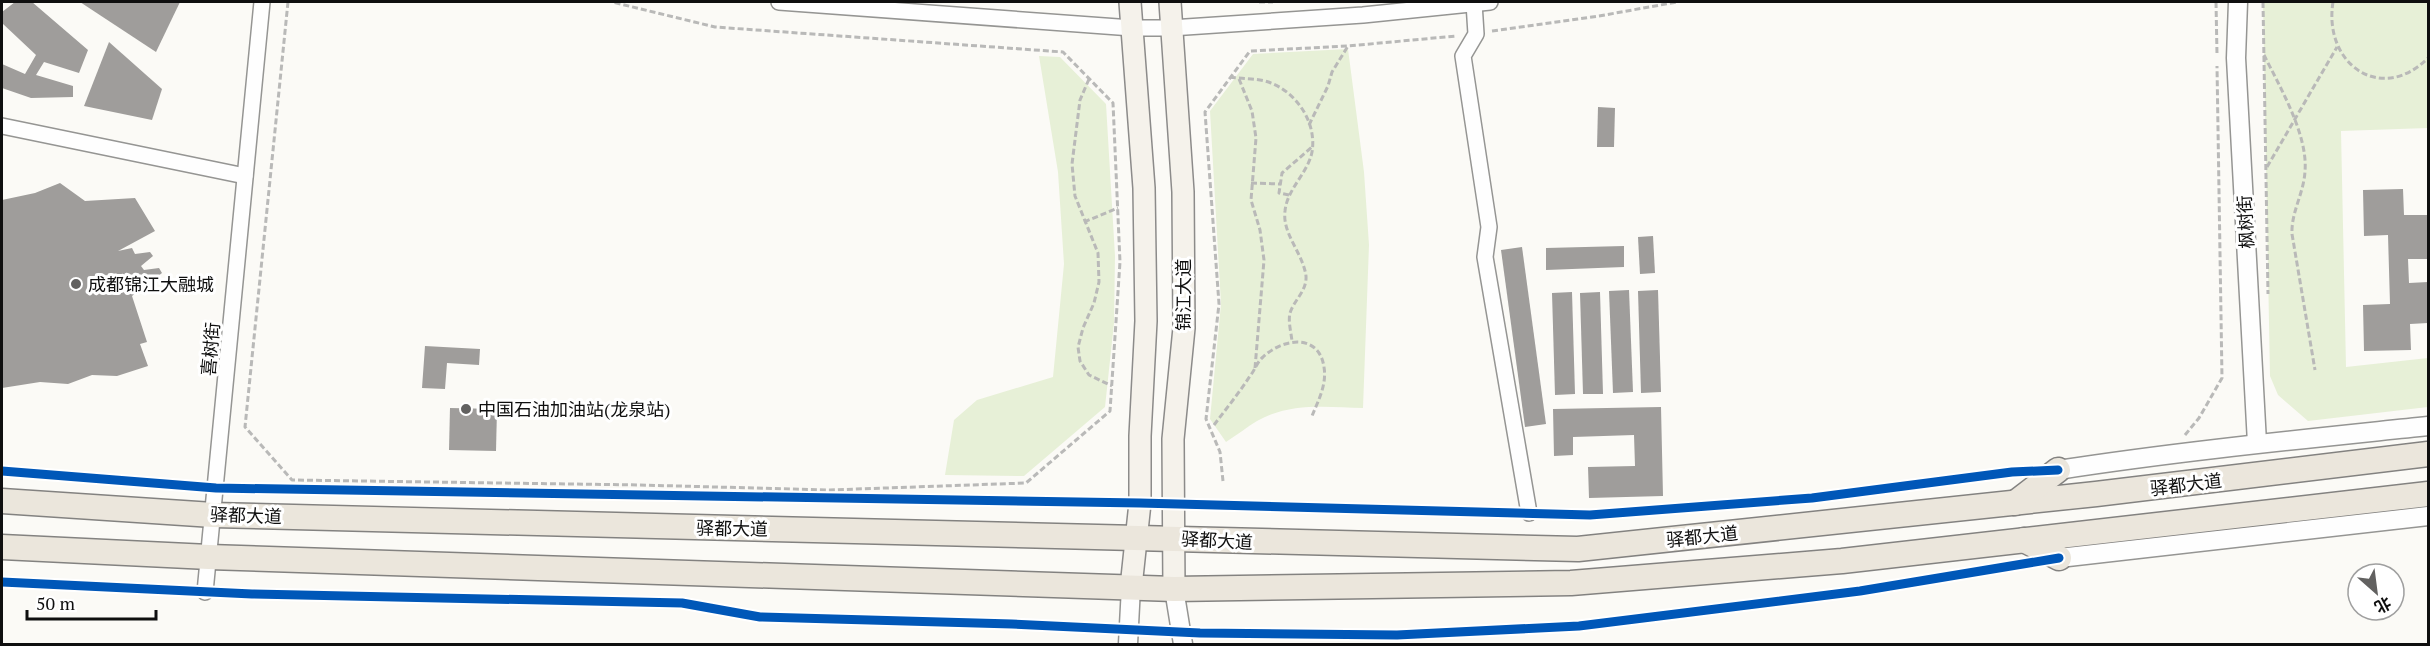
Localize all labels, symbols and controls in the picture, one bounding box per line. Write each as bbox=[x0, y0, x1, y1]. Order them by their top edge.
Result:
street label: 枫树街 bbox=[2232, 194, 2258, 250]
street label: 锦江大道 bbox=[1171, 259, 1195, 331]
place label: 成都锦江大融城 bbox=[88, 272, 214, 296]
marker: 成都锦江大融城 bbox=[69, 277, 83, 291]
street label: 喜树街 bbox=[196, 321, 224, 377]
place label: 中国石油加油站(龙泉站) bbox=[478, 397, 670, 421]
marker: 中国石油加油站(龙泉站) bbox=[459, 402, 473, 416]
street label: 驿都大道 bbox=[2149, 468, 2223, 500]
street label: 驿都大道 bbox=[210, 502, 282, 528]
street label: 驿都大道 bbox=[696, 515, 768, 541]
street label: 驿都大道 bbox=[1665, 520, 1739, 552]
street label: 驿都大道 bbox=[1180, 526, 1254, 554]
north arrow bbox=[2346, 562, 2406, 622]
scale bar bbox=[27, 583, 156, 621]
text: 50 m bbox=[36, 591, 76, 615]
text: 北 bbox=[2371, 592, 2395, 619]

